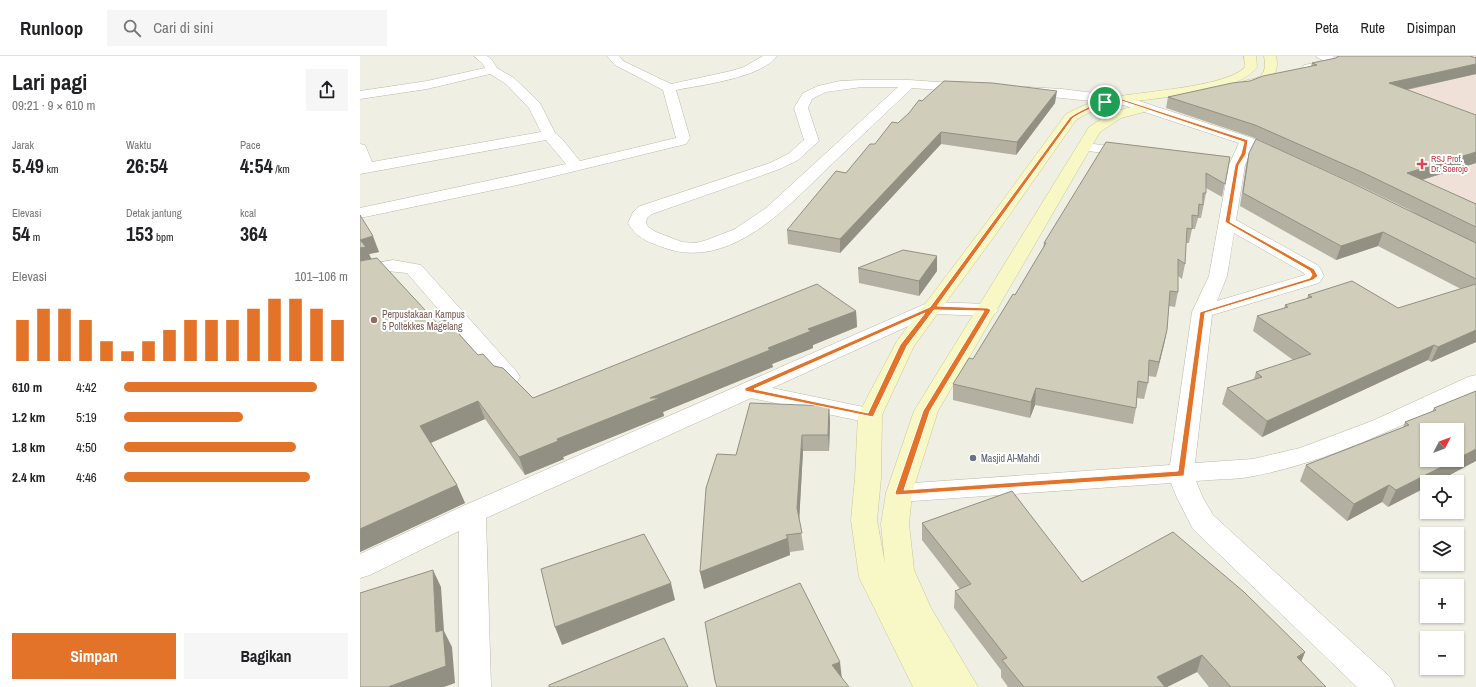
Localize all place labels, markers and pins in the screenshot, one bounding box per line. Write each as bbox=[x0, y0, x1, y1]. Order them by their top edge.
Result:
pin bbox=[1088, 85, 1122, 119]
place label: RSJ Prof. Dr. Soerojo bbox=[1431, 153, 1468, 175]
marker: RSJ Prof. Dr. Soerojo bbox=[1416, 158, 1428, 170]
place label: Perpustakaan Kampus 5 Poltekkes Magelang bbox=[382, 308, 465, 333]
marker: Perpustakaan Kampus 5 Poltekkes Magelang bbox=[369, 315, 379, 325]
place label: Masjid Al-Mahdi bbox=[981, 452, 1040, 465]
marker: Masjid Al-Mahdi bbox=[968, 453, 978, 463]

